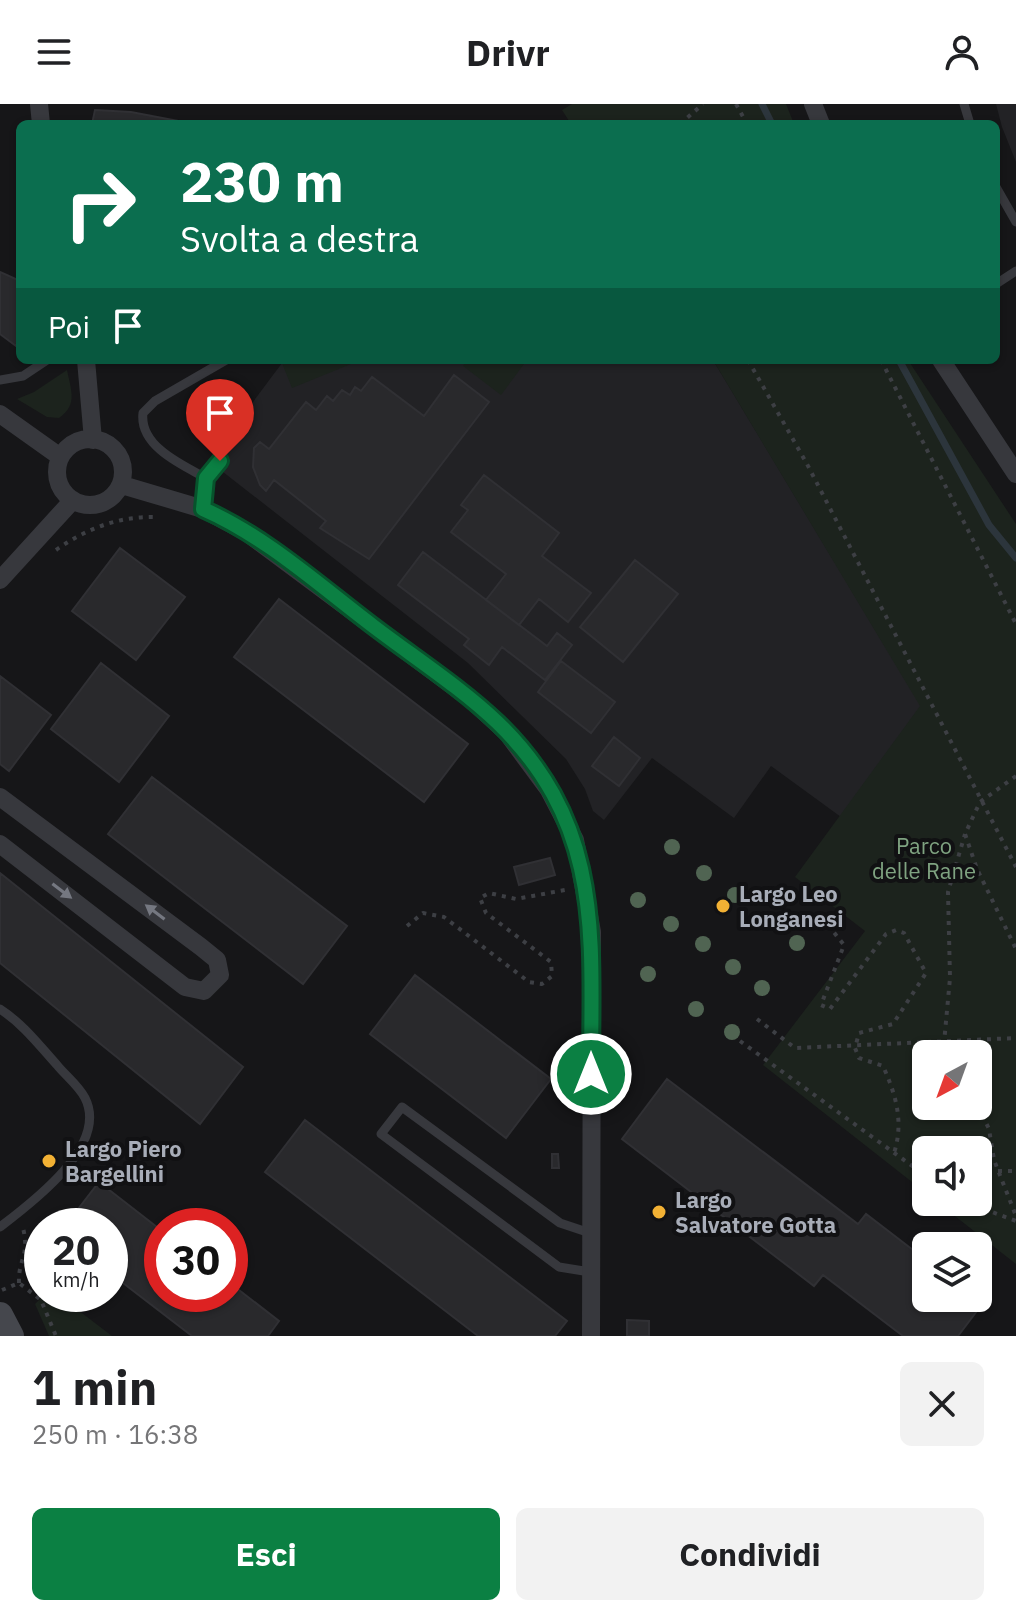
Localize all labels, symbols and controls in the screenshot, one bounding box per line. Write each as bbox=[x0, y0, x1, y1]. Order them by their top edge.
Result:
text: Drivr bbox=[466, 29, 550, 76]
icon: menu bbox=[32, 30, 76, 74]
icon: person bbox=[940, 30, 984, 74]
text: 230 m bbox=[180, 145, 344, 217]
icon: right bbox=[48, 152, 152, 256]
text: Svolta a destra bbox=[180, 215, 419, 262]
icon: arrive bbox=[106, 304, 150, 348]
text: Poi bbox=[48, 307, 90, 346]
pin bbox=[186, 379, 254, 461]
icon: arrive bbox=[198, 391, 242, 435]
park label: Parco delle Rane bbox=[872, 831, 976, 885]
place label: Largo Leo Longanesi bbox=[739, 879, 843, 933]
one-way arrow bbox=[52, 882, 72, 898]
marker: Largo Leo Longanesi bbox=[714, 897, 732, 915]
one-way arrow bbox=[145, 905, 166, 921]
position arrow bbox=[549, 1032, 633, 1116]
north arrow bbox=[912, 1040, 992, 1120]
map controls bbox=[912, 1040, 992, 1312]
place label: Largo Piero Bargellini bbox=[65, 1134, 182, 1188]
button: sound bbox=[912, 1136, 992, 1216]
marker: Largo Piero Bargellini bbox=[40, 1152, 58, 1170]
place label: Largo Salvatore Gotta bbox=[675, 1185, 836, 1239]
marker: Largo Salvatore Gotta bbox=[650, 1203, 668, 1221]
speed limit sign: 30 bbox=[144, 1208, 248, 1312]
text: 20 bbox=[52, 1224, 100, 1276]
button: layers bbox=[912, 1232, 992, 1312]
text: km/h bbox=[52, 1266, 100, 1293]
text: 1 min bbox=[32, 1356, 157, 1418]
button: close bbox=[900, 1362, 984, 1446]
text: 250 m · 16:38 bbox=[32, 1417, 198, 1451]
button: Esci bbox=[32, 1508, 500, 1600]
button: Condividi bbox=[516, 1508, 984, 1600]

